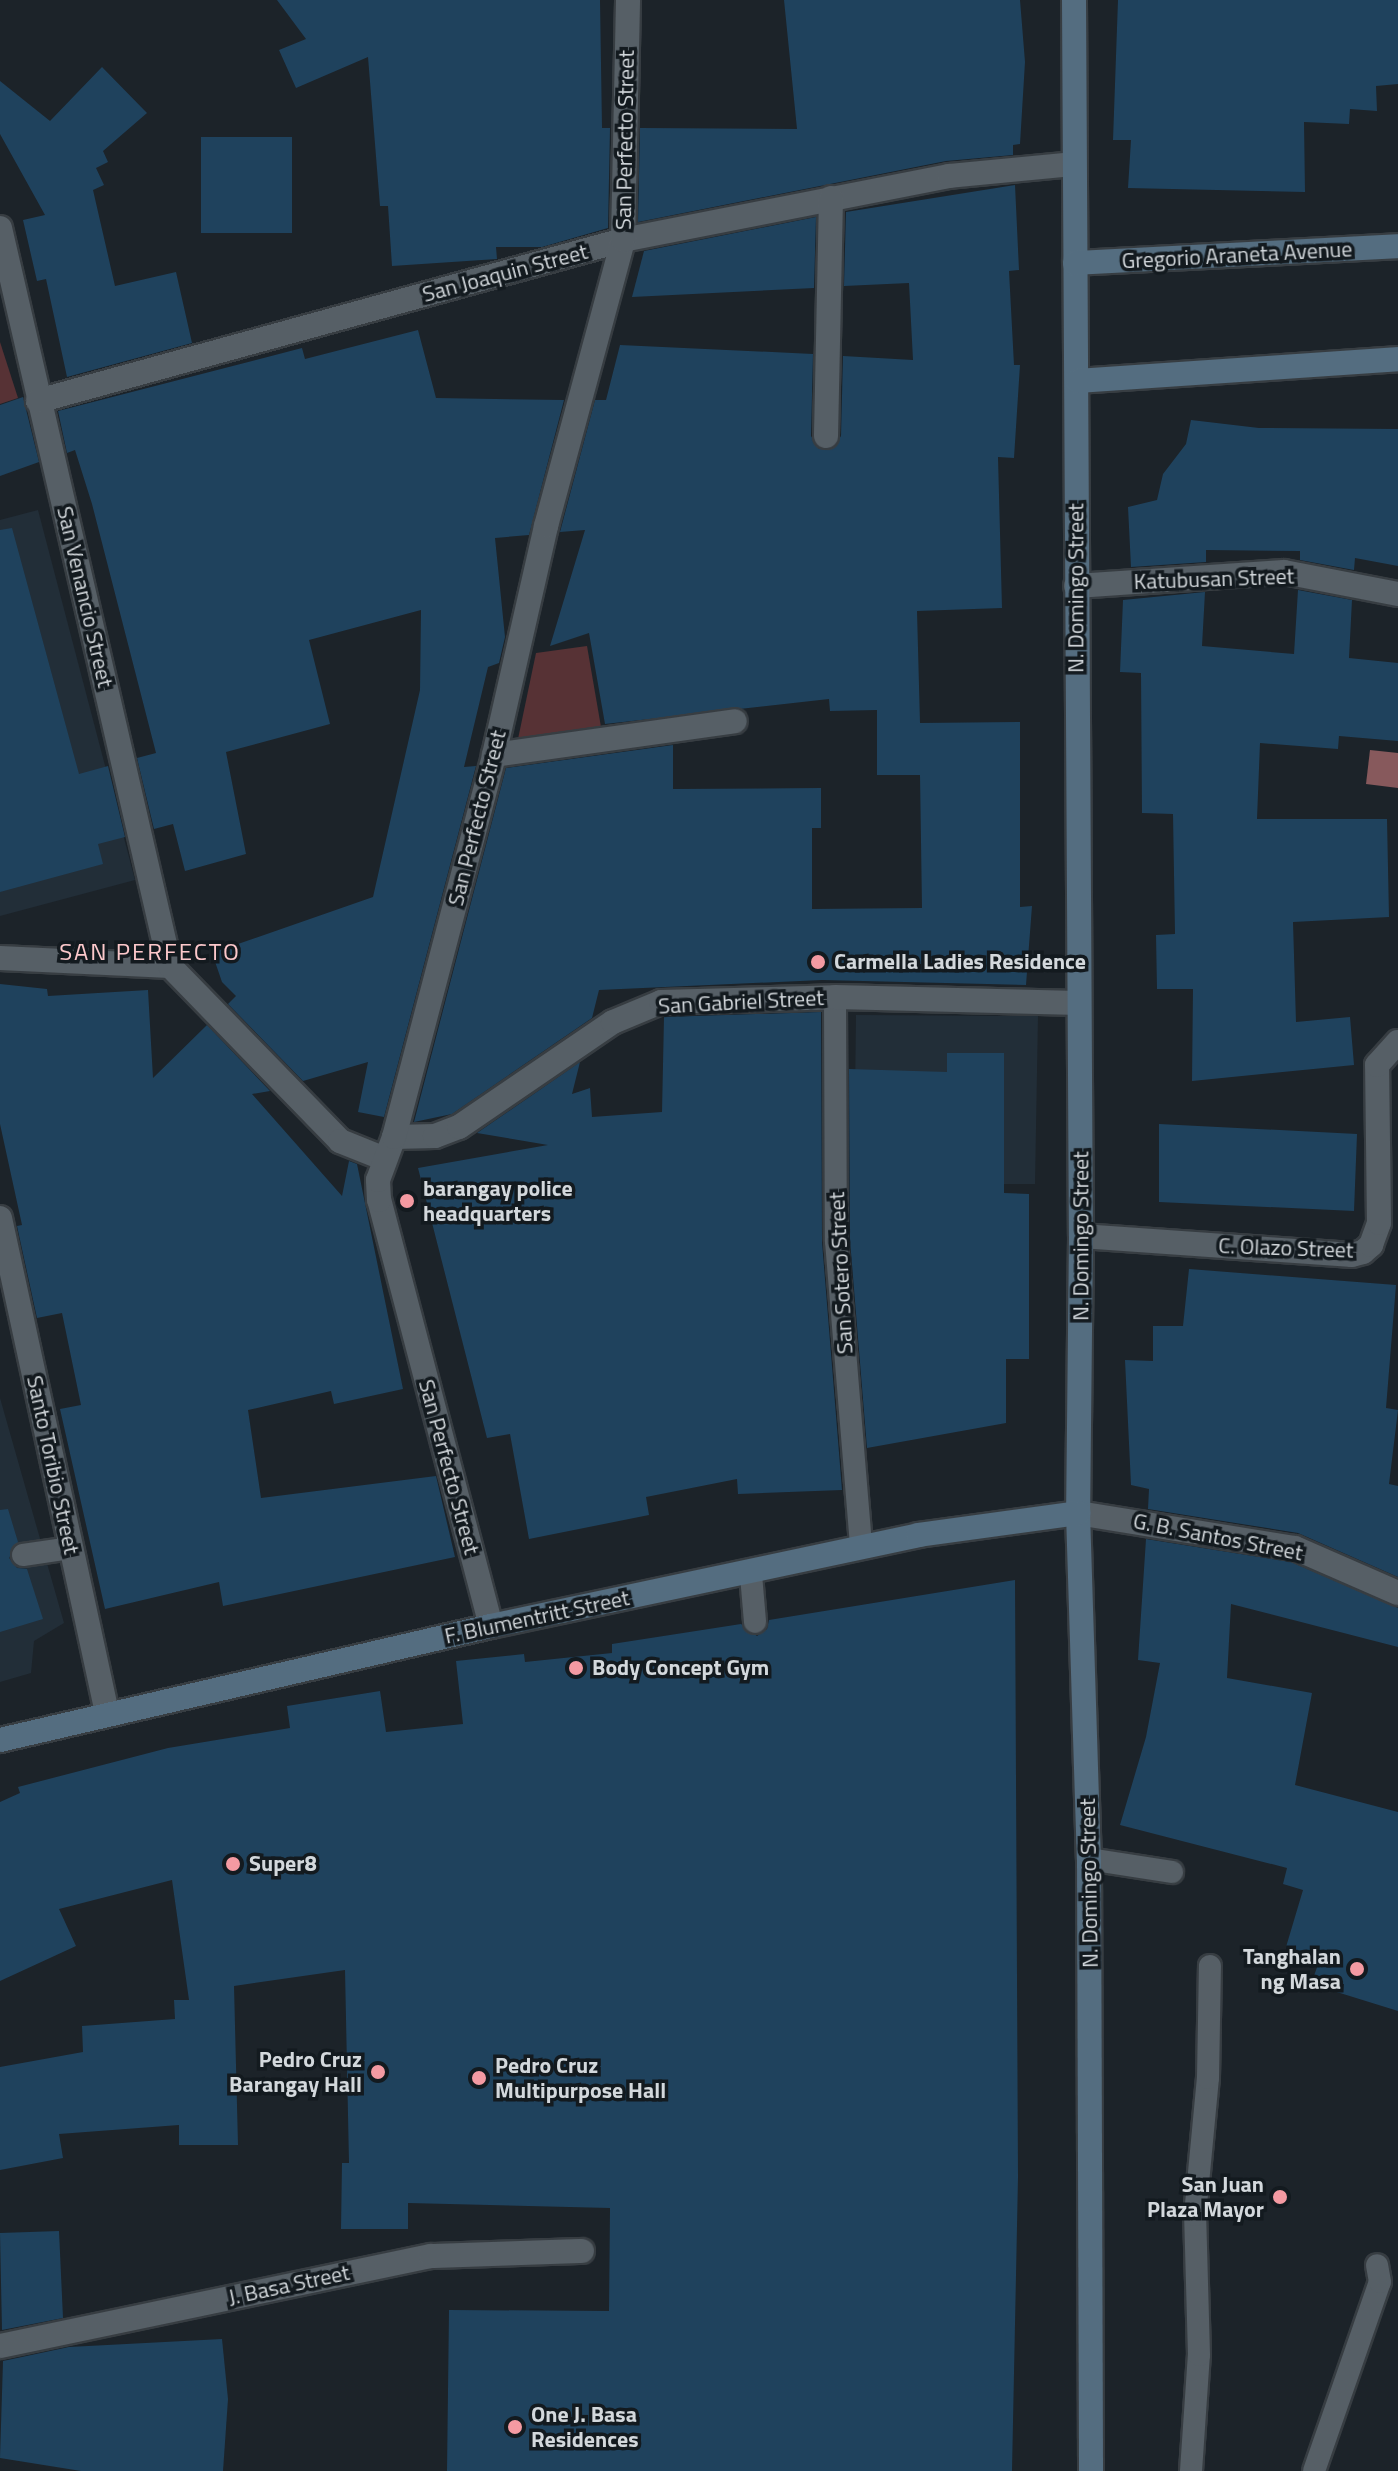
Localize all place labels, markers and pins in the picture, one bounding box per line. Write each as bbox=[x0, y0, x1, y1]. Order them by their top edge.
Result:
place label: Carmella Ladies Residence bbox=[834, 949, 1086, 975]
marker: Carmella Ladies Residence bbox=[809, 953, 827, 971]
place label: barangay police headquarters bbox=[423, 1175, 573, 1226]
marker: barangay police headquarters bbox=[398, 1192, 416, 1210]
place label: Body Concept Gym bbox=[592, 1655, 769, 1681]
marker: Body Concept Gym bbox=[567, 1659, 585, 1677]
place label: Super8 bbox=[249, 1851, 317, 1877]
marker: Super8 bbox=[224, 1855, 242, 1873]
place label: Tanghalan ng Masa bbox=[1243, 1943, 1341, 1994]
marker: Tanghalan ng Masa bbox=[1348, 1960, 1366, 1978]
place label: Pedro Cruz Barangay Hall bbox=[229, 2046, 362, 2098]
place label: Pedro Cruz Multipurpose Hall bbox=[495, 2052, 666, 2104]
marker: Pedro Cruz Barangay Hall bbox=[369, 2063, 387, 2081]
marker: Pedro Cruz Multipurpose Hall bbox=[470, 2069, 488, 2087]
place label: San Juan Plaza Mayor bbox=[1147, 2171, 1264, 2222]
marker: San Juan Plaza Mayor bbox=[1271, 2188, 1289, 2206]
place label: One J. Basa Residences bbox=[531, 2401, 639, 2452]
marker: One J. Basa Residences bbox=[506, 2418, 524, 2436]

